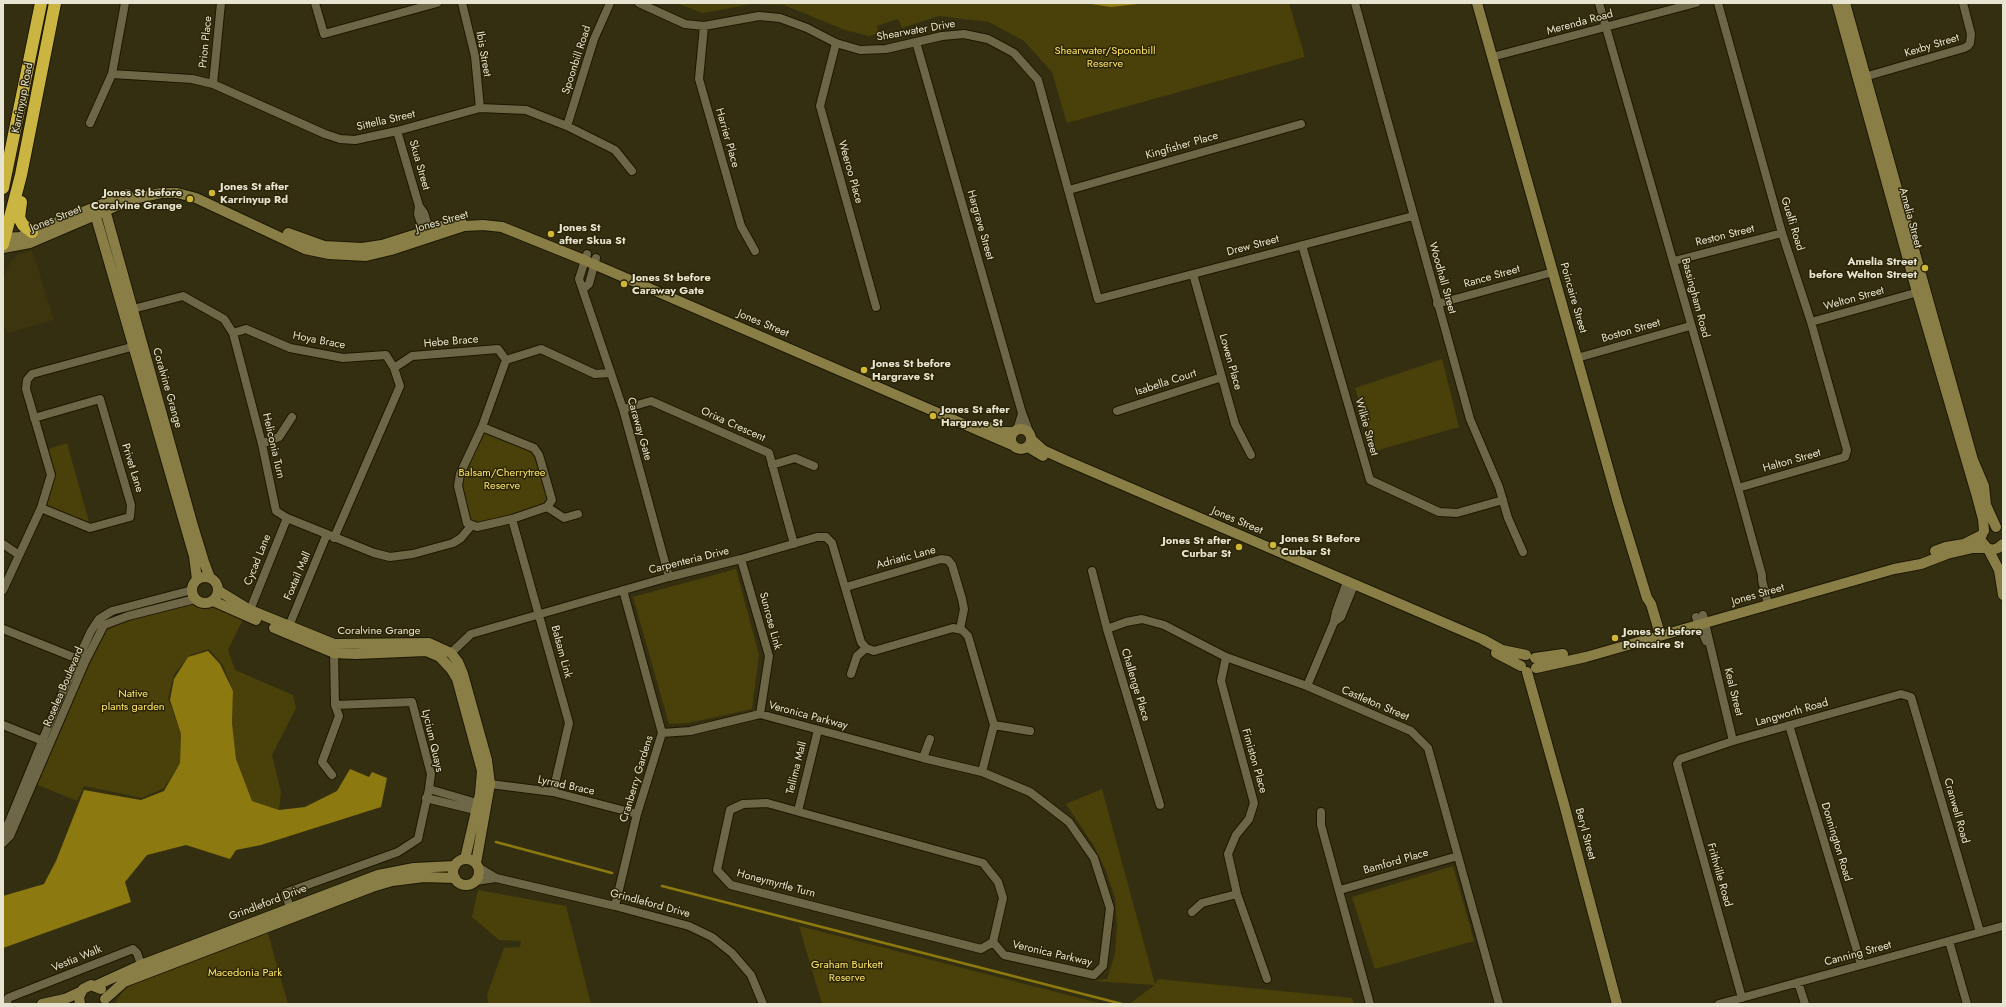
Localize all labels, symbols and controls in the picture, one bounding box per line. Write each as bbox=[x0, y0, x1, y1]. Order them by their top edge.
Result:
street label: Merenda Road bbox=[1545, 8, 1615, 38]
street label: Prion Place bbox=[197, 15, 215, 69]
street label: Shearwater Drive bbox=[876, 18, 956, 44]
street label: Spoonbill Road bbox=[560, 24, 594, 96]
street label: Ibis Street bbox=[473, 30, 493, 78]
street label: Kexby Street bbox=[1903, 31, 1961, 61]
park label: Shearwater/Spoonbill Reserve bbox=[1055, 44, 1155, 70]
street label: Karrinyup Road bbox=[10, 62, 36, 134]
street label: Harrier Place bbox=[712, 107, 742, 169]
street label: Sittella Street bbox=[355, 108, 417, 134]
street label: Kingfisher Place bbox=[1144, 129, 1220, 163]
street label: Skua Street bbox=[406, 138, 432, 192]
street label: Weeroo Place bbox=[835, 139, 865, 205]
place label: Jones St after Karrinyup Rd bbox=[220, 180, 289, 206]
place label: Jones St before Coralvine Grange bbox=[91, 186, 182, 212]
street label: Amelia Street bbox=[1896, 186, 1924, 250]
marker: Jones St after Karrinyup Rd bbox=[207, 188, 217, 198]
street label: Hargrave Street bbox=[964, 189, 996, 261]
marker: Jones St before Coralvine Grange bbox=[185, 194, 195, 204]
street label: Guelfi Road bbox=[1778, 196, 1806, 252]
street label: Jones Street bbox=[28, 203, 84, 235]
street label: Jones Street bbox=[414, 208, 470, 236]
place label: Jones St after Skua St bbox=[559, 221, 625, 247]
street label: Reston Street bbox=[1694, 222, 1756, 250]
marker: Jones St after Skua St bbox=[546, 229, 556, 239]
street label: Drew Street bbox=[1225, 233, 1281, 259]
street label: Woodhall Street bbox=[1425, 241, 1459, 315]
place label: Amelia Street before Welton Street bbox=[1809, 255, 1917, 281]
street label: Bassingham Road bbox=[1678, 257, 1712, 339]
street label: Poincaire Street bbox=[1557, 261, 1589, 335]
street label: Rance Street bbox=[1462, 263, 1522, 291]
marker: Amelia Street before Welton Street bbox=[1920, 263, 1930, 273]
place label: Jones St before Caraway Gate bbox=[632, 271, 711, 297]
marker: Jones St before Caraway Gate bbox=[619, 279, 629, 289]
street label: Welton Street bbox=[1822, 284, 1886, 314]
street label: Jones Street bbox=[736, 307, 790, 341]
street label: Boston Street bbox=[1600, 316, 1662, 346]
street label: Hoya Brace bbox=[292, 329, 346, 353]
street label: Lowen Place bbox=[1216, 332, 1244, 392]
street label: Hebe Brace bbox=[423, 333, 479, 351]
street label: Coralvine Grange bbox=[149, 346, 185, 430]
place label: Jones St before Hargrave St bbox=[872, 357, 951, 383]
marker: Jones St before Hargrave St bbox=[859, 365, 869, 375]
street label: Isabella Court bbox=[1134, 367, 1198, 399]
street label: Caraway Gate bbox=[624, 396, 654, 462]
street label: Wilkie Street bbox=[1351, 397, 1381, 457]
place label: Jones St after Hargrave St bbox=[941, 403, 1010, 429]
street label: Orixa Crescent bbox=[699, 405, 767, 445]
marker: Jones St after Hargrave St bbox=[928, 411, 938, 421]
street label: Heliconia Turn bbox=[259, 412, 287, 480]
street label: Privet Lane bbox=[118, 442, 146, 494]
street label: Halton Street bbox=[1762, 446, 1822, 476]
park label: Balsam/Cherrytree Reserve bbox=[458, 466, 546, 492]
street label: Jones Street bbox=[1210, 504, 1264, 538]
street label: Cycad Lane bbox=[242, 532, 274, 588]
place label: Jones St Before Curbar St bbox=[1281, 532, 1360, 558]
place label: Jones St after Curbar St bbox=[1162, 534, 1231, 560]
marker: Jones St Before Curbar St bbox=[1268, 540, 1278, 550]
marker: Jones St after Curbar St bbox=[1234, 542, 1244, 552]
street label: Adriatic Lane bbox=[875, 544, 937, 572]
street label: Carpenteria Drive bbox=[647, 545, 731, 577]
street label: Foxtail Mall bbox=[282, 550, 314, 602]
street label: Jones Street bbox=[1730, 581, 1786, 609]
street label: Sunrose Link bbox=[756, 591, 784, 651]
street label: Coralvine Grange bbox=[338, 624, 420, 638]
street label: Balsam Link bbox=[548, 624, 574, 680]
place label: Jones St before Poincaire St bbox=[1623, 625, 1702, 651]
marker: Jones St before Poincaire St bbox=[1610, 633, 1620, 643]
street label: Roselea Boulevard bbox=[41, 645, 87, 729]
street label: Challenge Place bbox=[1118, 647, 1152, 723]
street label: Keal Street bbox=[1721, 667, 1745, 717]
street label: Castleton Street bbox=[1339, 684, 1411, 724]
park label: Native plants garden bbox=[101, 687, 165, 713]
street label: Langworth Road bbox=[1754, 696, 1830, 730]
street label: Veronica Parkway bbox=[767, 699, 849, 733]
street label: Lycium Quays bbox=[418, 708, 446, 774]
street label: Fimiston Place bbox=[1238, 727, 1270, 795]
street label: Cranberry Gardens bbox=[618, 734, 656, 824]
street label: Tellima Mall bbox=[784, 740, 810, 796]
street label: Lyrrad Brace bbox=[536, 774, 596, 798]
street label: Cranwell Road bbox=[1940, 777, 1972, 845]
street label: Donnington Road bbox=[1818, 801, 1854, 883]
street label: Beryl Street bbox=[1572, 807, 1598, 861]
street label: Frithville Road bbox=[1704, 842, 1734, 908]
street label: Bamford Place bbox=[1362, 846, 1430, 878]
street label: Honeymyrtle Turn bbox=[735, 867, 817, 901]
street label: Grindleford Drive bbox=[227, 882, 309, 924]
street label: Grindleford Drive bbox=[609, 887, 691, 921]
street label: Veronica Parkway bbox=[1011, 938, 1093, 970]
street label: Canning Street bbox=[1823, 939, 1893, 969]
street label: Vestia Walk bbox=[50, 943, 104, 975]
park label: Graham Burkett Reserve bbox=[811, 958, 883, 984]
park label: Macedonia Park bbox=[208, 966, 282, 980]

